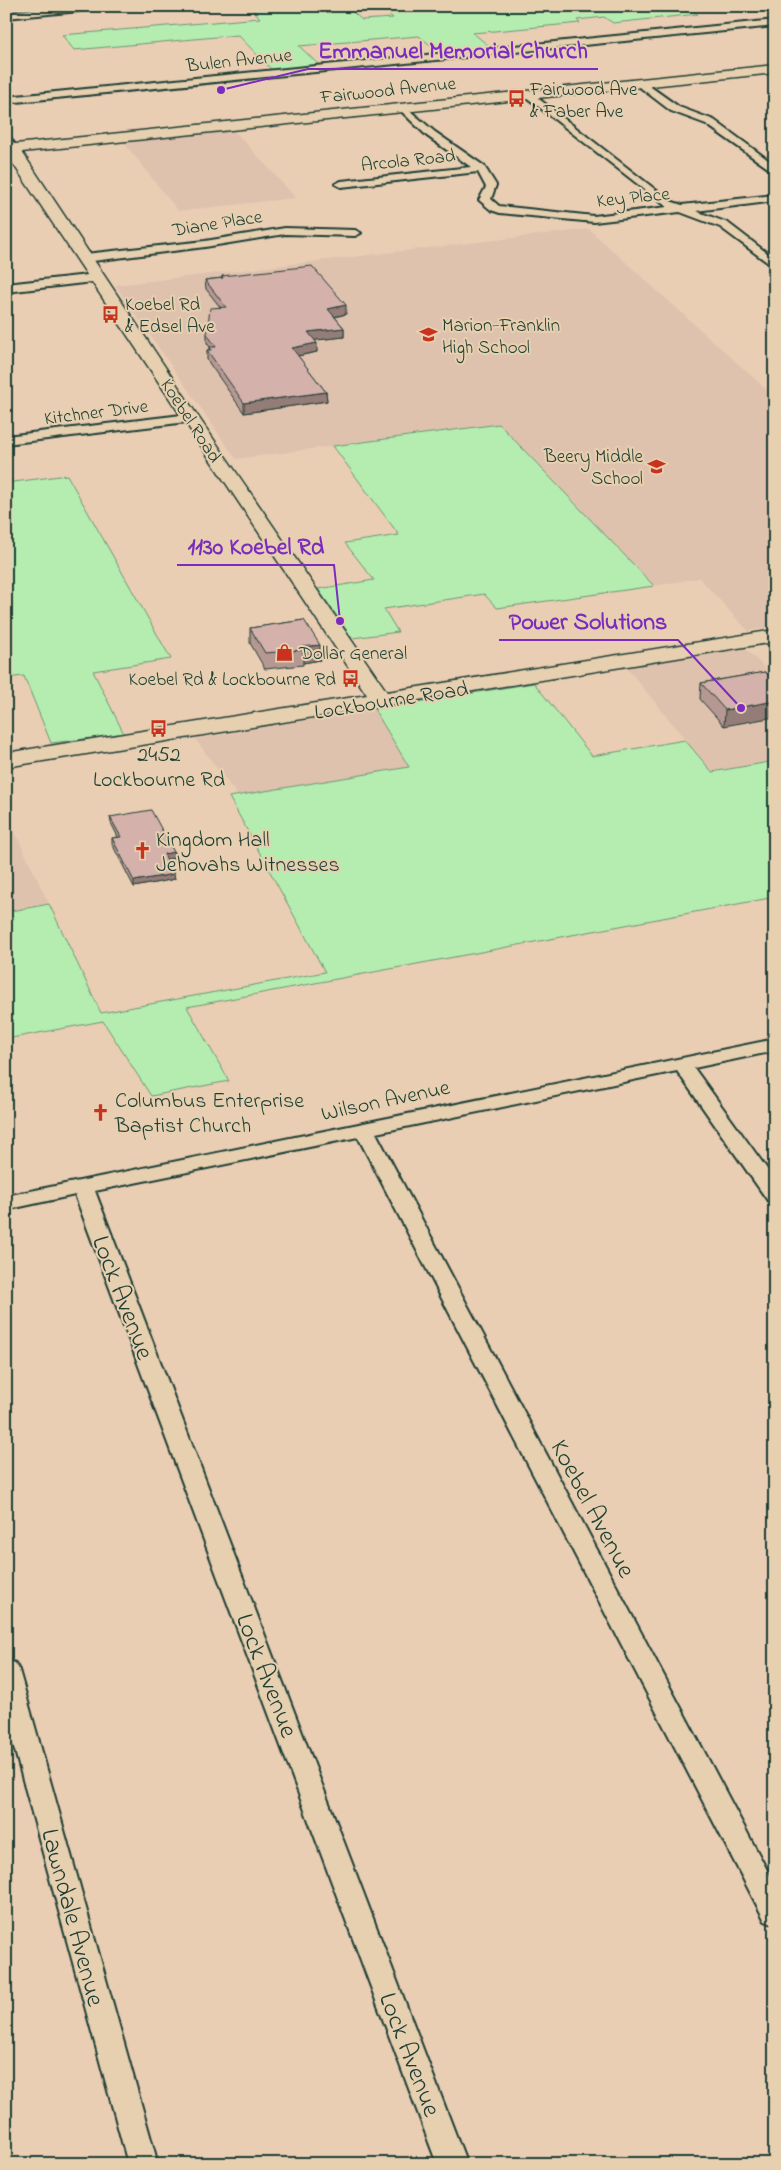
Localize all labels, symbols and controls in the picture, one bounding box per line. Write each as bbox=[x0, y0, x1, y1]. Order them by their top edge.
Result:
callout: Emmanuel Memorial Church bbox=[308, 30, 598, 69]
text: Emmanuel Memorial Church bbox=[318, 35, 588, 70]
street label: Bulen Avenue bbox=[184, 42, 294, 81]
street label: Fairwood Avenue bbox=[318, 71, 458, 112]
place label: Fairwood Ave & Faber Ave bbox=[529, 77, 638, 126]
bus stop icon: Fairwood Ave & Faber Ave bbox=[506, 89, 526, 109]
street label: Arcola Road bbox=[360, 143, 457, 180]
street label: Key Place bbox=[595, 181, 672, 217]
street label: Diane Place bbox=[170, 204, 265, 245]
place label: Koebel Rd & Edsel Ave bbox=[125, 292, 215, 341]
bus stop icon: Koebel Rd & Edsel Ave bbox=[101, 304, 121, 324]
place label: Marion-Franklin High School bbox=[442, 313, 560, 364]
school or university icon: Marion-Franklin High School bbox=[418, 325, 438, 345]
street label: Koebel Road bbox=[153, 374, 227, 469]
street label: Kitchner Drive bbox=[43, 394, 150, 433]
place label: Beery Middle School bbox=[543, 444, 643, 493]
school or university icon: Beery Middle School bbox=[647, 456, 667, 476]
callout: 1130 Koebel Rd bbox=[177, 526, 334, 565]
text: 1130 Koebel Rd bbox=[188, 531, 325, 566]
callout: Power Solutions bbox=[499, 601, 678, 640]
text: Power Solutions bbox=[509, 606, 667, 641]
place label: Dollar General bbox=[298, 641, 407, 668]
shop icon: Dollar General bbox=[275, 642, 295, 662]
place label: Koebel Rd & Lockbourne Rd bbox=[128, 667, 336, 694]
bus stop icon: Koebel Rd & Lockbourne Rd bbox=[340, 668, 360, 688]
street label: Lockbourne Road bbox=[312, 674, 471, 730]
bus stop icon: 2452 Lockbourne Rd bbox=[149, 718, 169, 738]
place label: 2452 Lockbourne Rd bbox=[93, 740, 225, 797]
place label: Kingdom Hall Jehovahs Witnesses bbox=[156, 825, 340, 882]
church icon: Kingdom Hall Jehovahs Witnesses bbox=[132, 841, 152, 861]
street label: Wilson Avenue bbox=[318, 1073, 453, 1131]
place label: Columbus Enterprise Baptist Church bbox=[114, 1086, 304, 1143]
church icon: Columbus Enterprise Baptist Church bbox=[91, 1102, 111, 1122]
street label: Lock Avenue bbox=[80, 1230, 162, 1366]
street label: Koebel Avenue bbox=[539, 1433, 644, 1586]
street label: Lock Avenue bbox=[224, 1608, 306, 1744]
street label: Lawndale Avenue bbox=[29, 1825, 113, 2011]
street label: Lock Avenue bbox=[367, 1987, 449, 2123]

